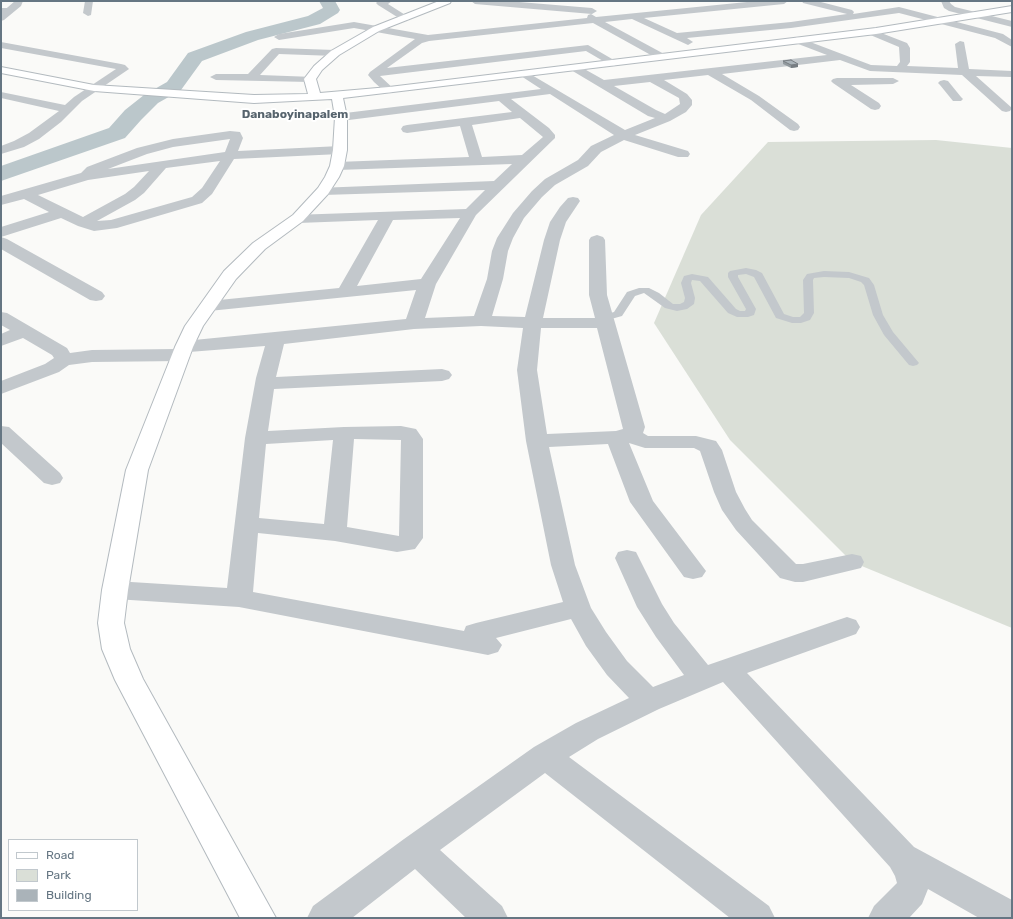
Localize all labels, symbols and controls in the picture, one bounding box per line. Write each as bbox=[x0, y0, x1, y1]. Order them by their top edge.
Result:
district label: Danaboyinapalem bbox=[242, 108, 348, 122]
legend bbox=[8, 839, 138, 911]
text: Road bbox=[46, 848, 74, 862]
text: Park bbox=[46, 868, 71, 882]
text: Building bbox=[46, 888, 92, 902]

